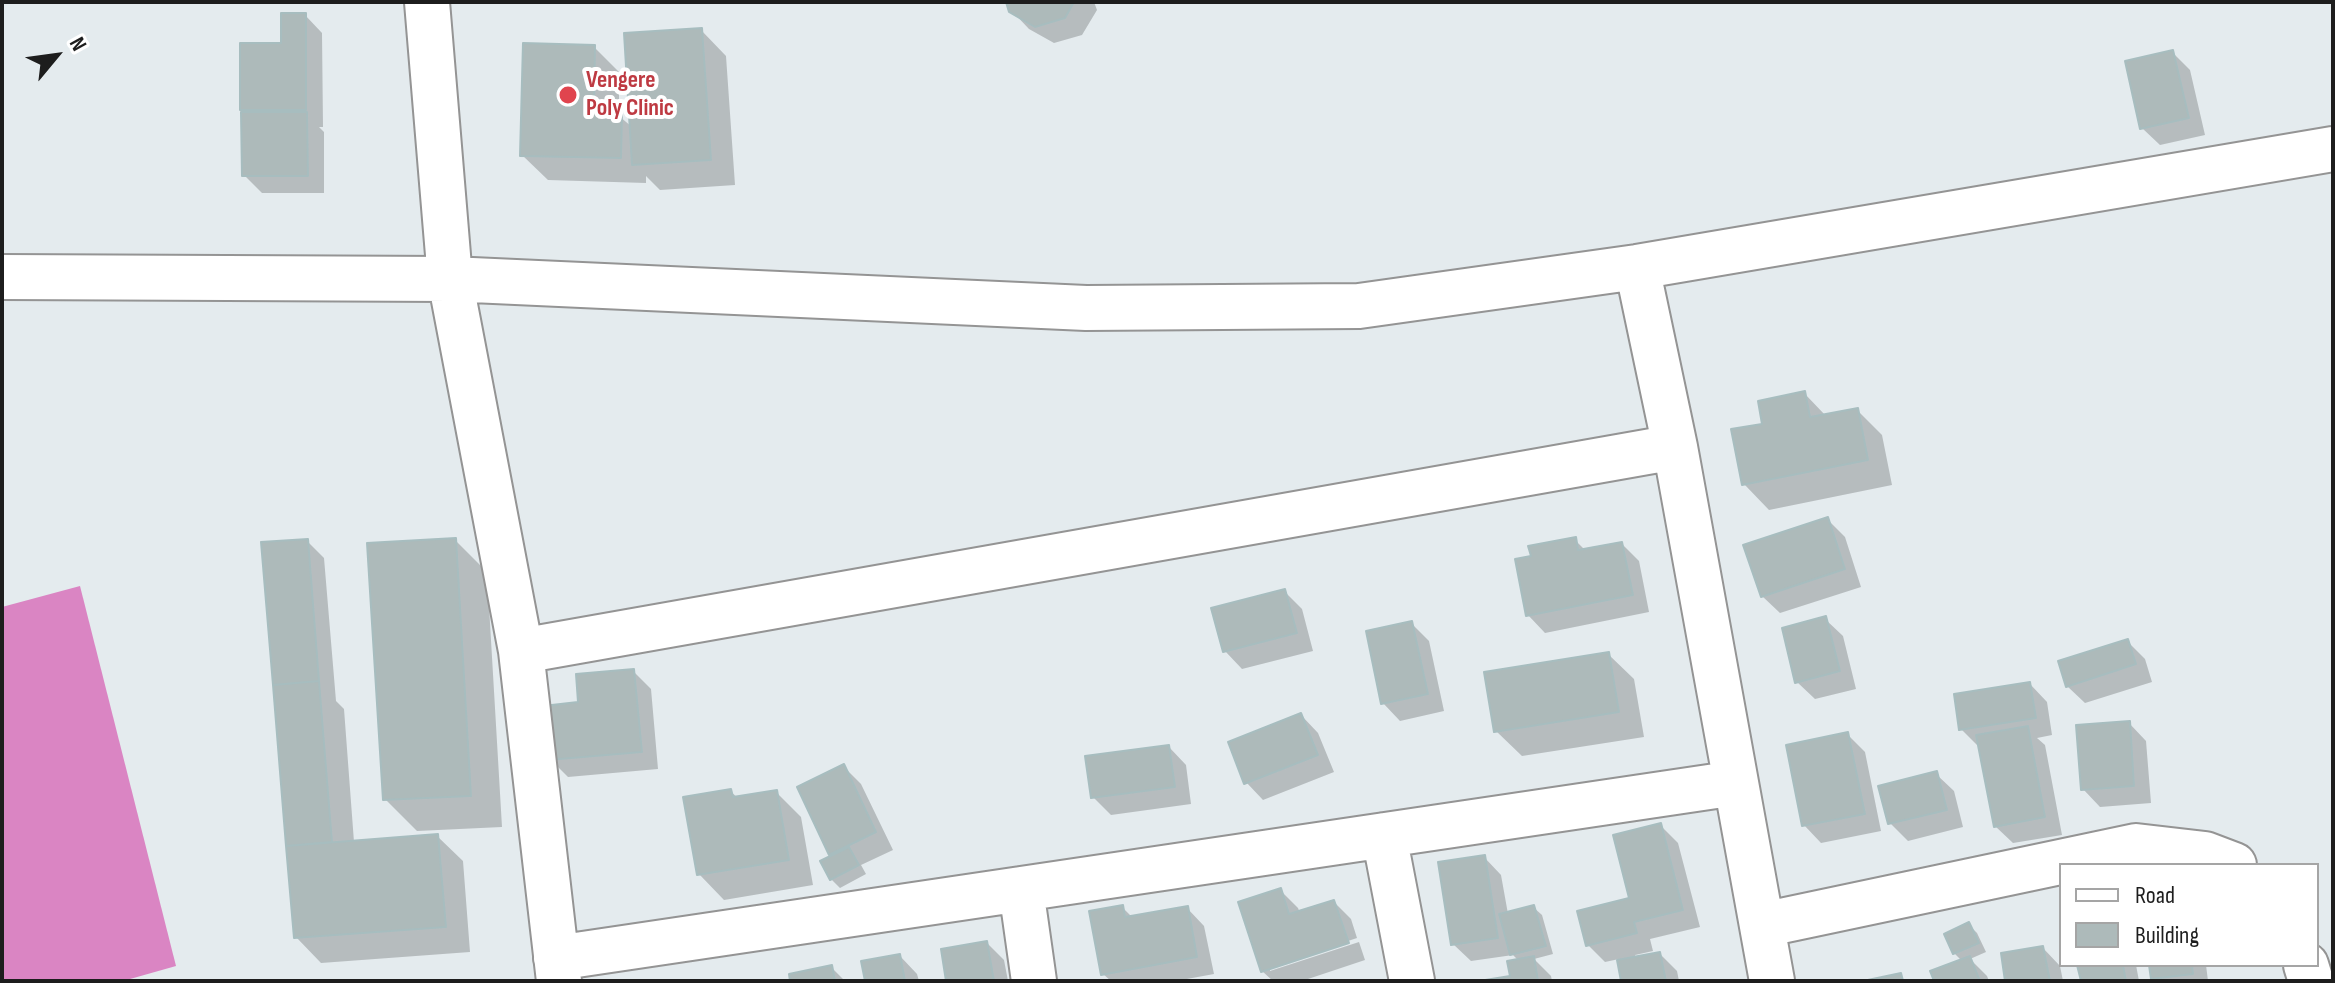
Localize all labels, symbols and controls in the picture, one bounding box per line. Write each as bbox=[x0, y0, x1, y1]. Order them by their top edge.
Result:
north arrow bbox=[16, 16, 96, 96]
text: N bbox=[63, 32, 92, 56]
place label: Vengere Poly Clinic bbox=[586, 67, 674, 123]
marker: Vengere Poly Clinic bbox=[557, 84, 579, 106]
legend bbox=[2059, 863, 2319, 967]
text: Road bbox=[2135, 881, 2175, 910]
text: Building bbox=[2135, 921, 2199, 950]

